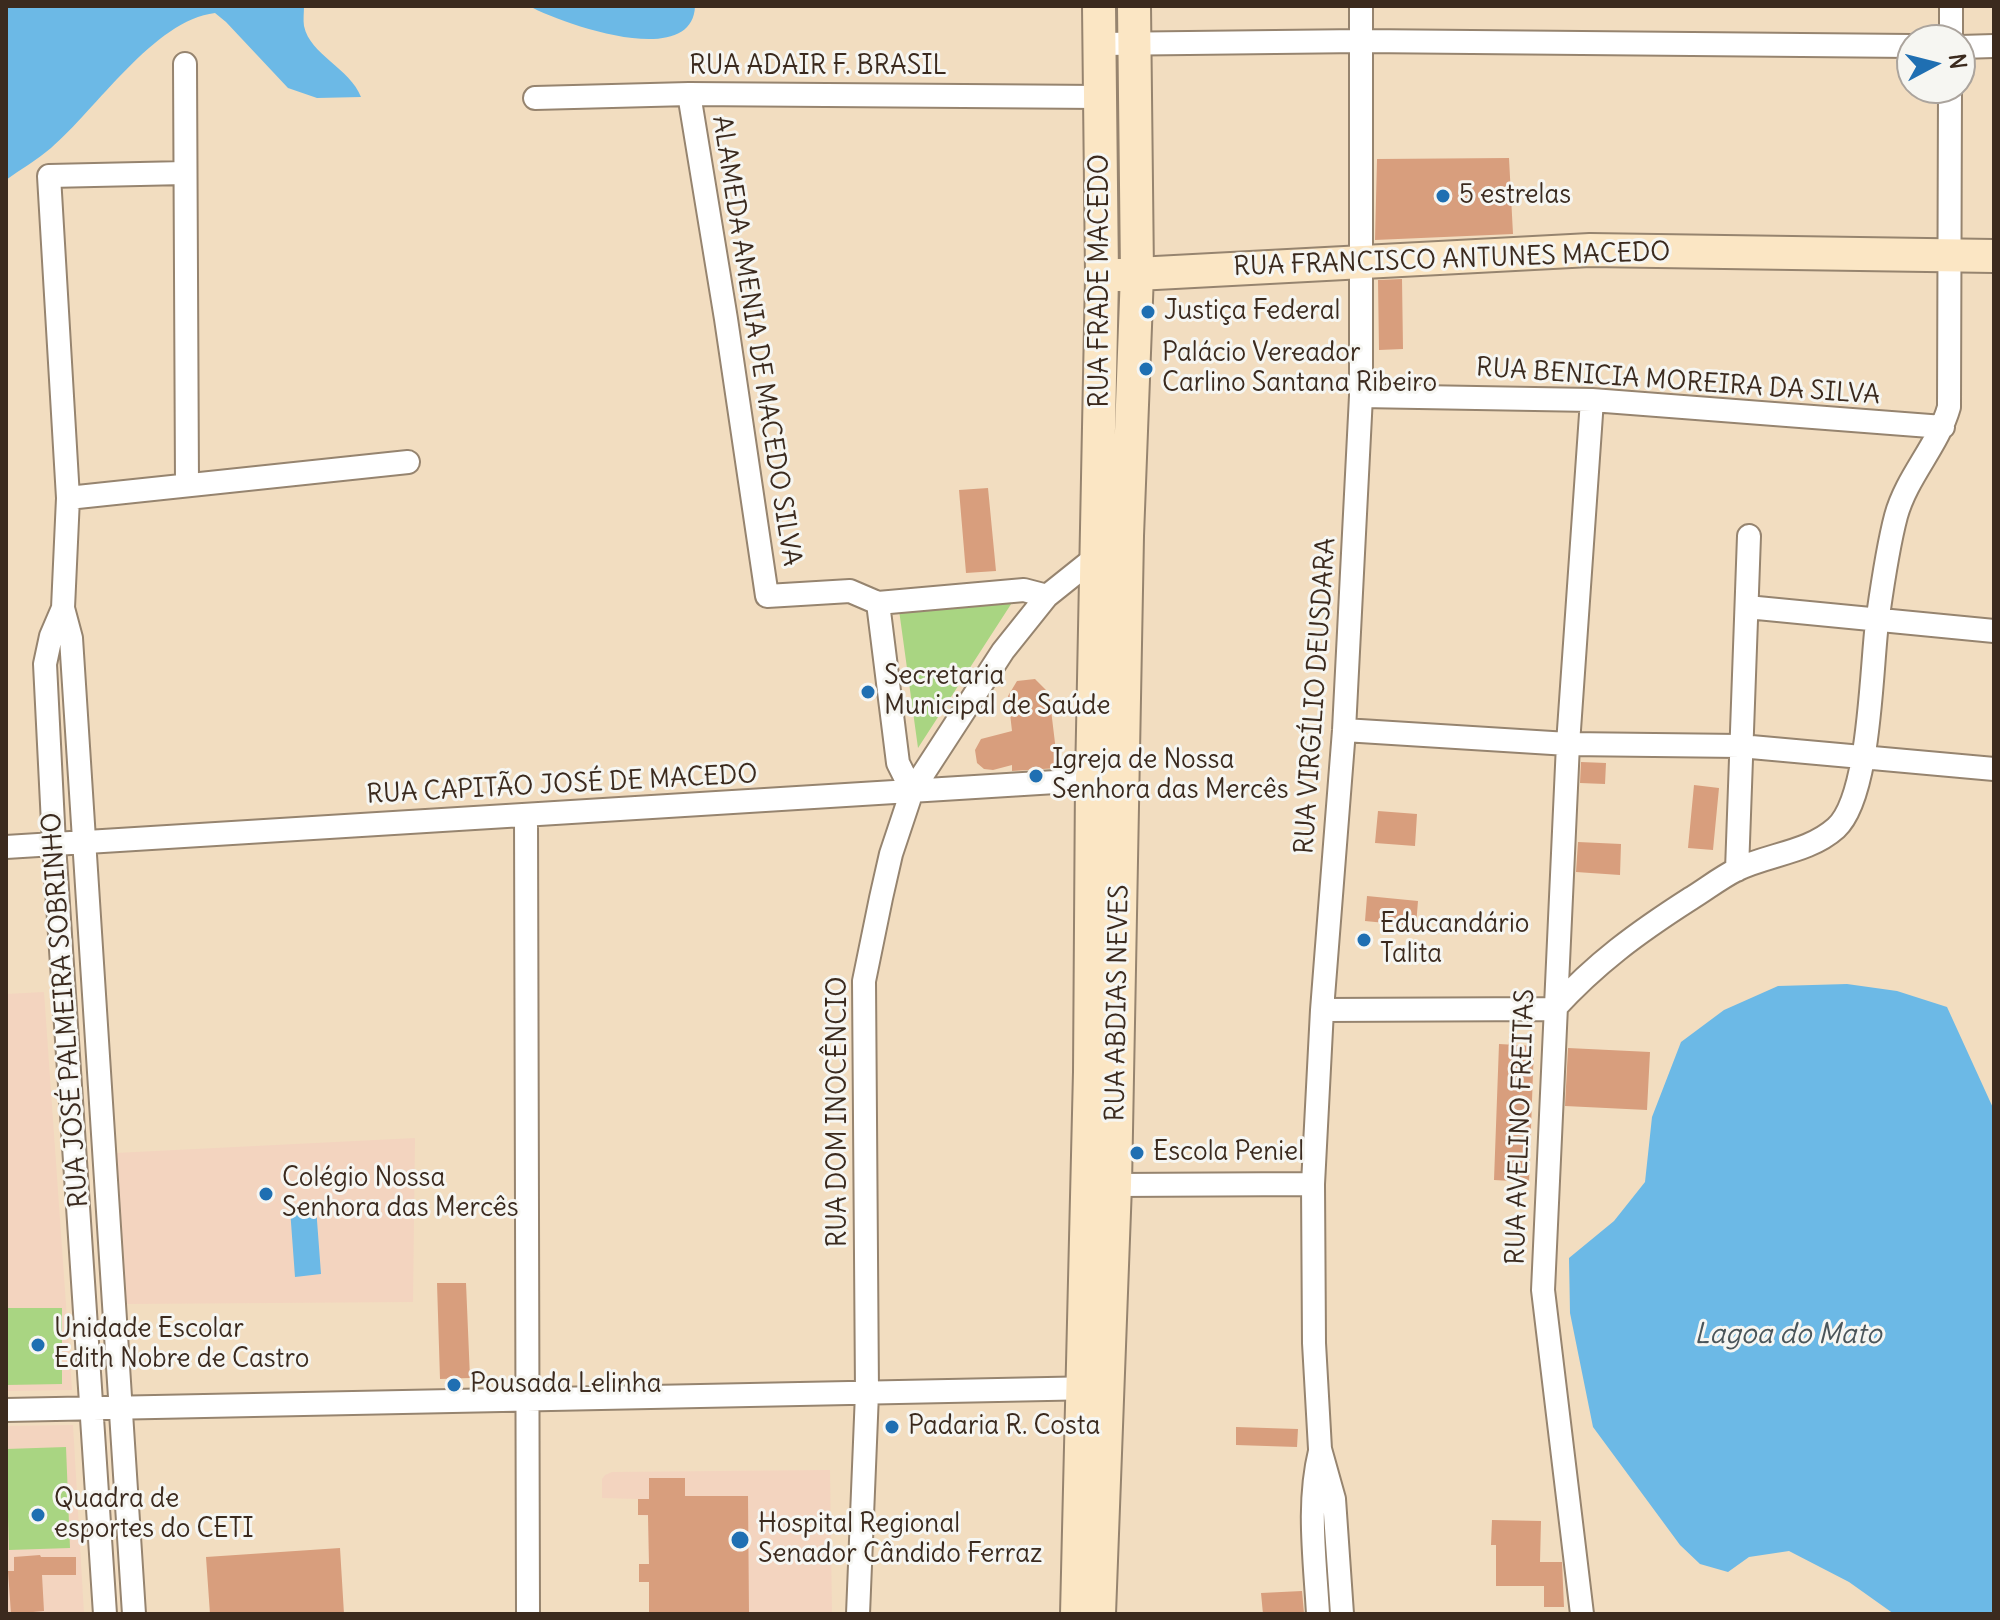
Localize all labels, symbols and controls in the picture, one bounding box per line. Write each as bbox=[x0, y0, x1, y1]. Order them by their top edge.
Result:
north arrow bbox=[1896, 24, 1976, 104]
street label: RUA ADAIR F. BRASIL bbox=[689, 51, 947, 83]
text: N bbox=[1943, 52, 1973, 71]
street label: ALAMEDA AMENIA DE MACEDO SILVA bbox=[705, 114, 807, 568]
street label: RUA FRADE MACEDO bbox=[1085, 154, 1117, 408]
place label: 5 estrelas bbox=[1459, 180, 1571, 212]
marker: 5 estrelas bbox=[1434, 187, 1452, 205]
street label: RUA FRANCISCO ANTUNES MACEDO bbox=[1233, 237, 1671, 283]
place label: Justiça Federal bbox=[1164, 296, 1340, 328]
marker: Justiça Federal bbox=[1139, 303, 1157, 321]
place label: Palácio Vereador Carlino Santana Ribeiro bbox=[1162, 338, 1437, 400]
street label: RUA BENICIA MOREIRA DA SILVA bbox=[1475, 352, 1881, 412]
marker: Palácio Vereador Carlino Santana Ribeiro bbox=[1137, 360, 1155, 378]
street label: RUA VIRGÍLIO DEUSDARA bbox=[1289, 537, 1343, 855]
place label: Secretaria Municipal de Saúde bbox=[884, 661, 1111, 722]
marker: Secretaria Municipal de Saúde bbox=[859, 683, 877, 701]
place label: Igreja de Nossa Senhora das Mercês bbox=[1052, 745, 1289, 806]
street label: RUA CAPITÃO JOSÉ DE MACEDO bbox=[366, 759, 758, 811]
marker: Igreja de Nossa Senhora das Mercês bbox=[1027, 767, 1045, 785]
street label: RUA JOSÉ PALMEIRA SOBRINHO bbox=[37, 811, 95, 1209]
street label: RUA ABDIAS NEVES bbox=[1100, 884, 1136, 1122]
place label: Educandário Talita bbox=[1380, 909, 1529, 970]
marker: Educandário Talita bbox=[1355, 931, 1373, 949]
street label: RUA DOM INOCÊNCIO bbox=[823, 977, 855, 1247]
street label: RUA AVELINO FREITAS bbox=[1501, 989, 1541, 1265]
place label: Escola Peniel bbox=[1153, 1137, 1304, 1169]
marker: Escola Peniel bbox=[1128, 1144, 1146, 1162]
place label: Colégio Nossa Senhora das Mercês bbox=[282, 1163, 519, 1224]
marker: Colégio Nossa Senhora das Mercês bbox=[257, 1185, 275, 1203]
place label: Unidade Escolar Edith Nobre de Castro bbox=[54, 1314, 309, 1376]
water label: Lagoa do Mato bbox=[1694, 1318, 1882, 1352]
marker: Unidade Escolar Edith Nobre de Castro bbox=[29, 1336, 47, 1354]
place label: Pousada Lelinha bbox=[470, 1369, 662, 1401]
marker: Pousada Lelinha bbox=[445, 1376, 463, 1394]
place label: Padaria R. Costa bbox=[908, 1411, 1100, 1443]
marker: Padaria R. Costa bbox=[883, 1418, 901, 1436]
place label: Quadra de esportes do CETI bbox=[54, 1484, 254, 1546]
marker: Quadra de esportes do CETI bbox=[29, 1506, 47, 1524]
place label: Hospital Regional Senador Cândido Ferraz bbox=[758, 1509, 1042, 1570]
marker: Hospital Regional Senador Cândido Ferraz bbox=[729, 1529, 751, 1551]

